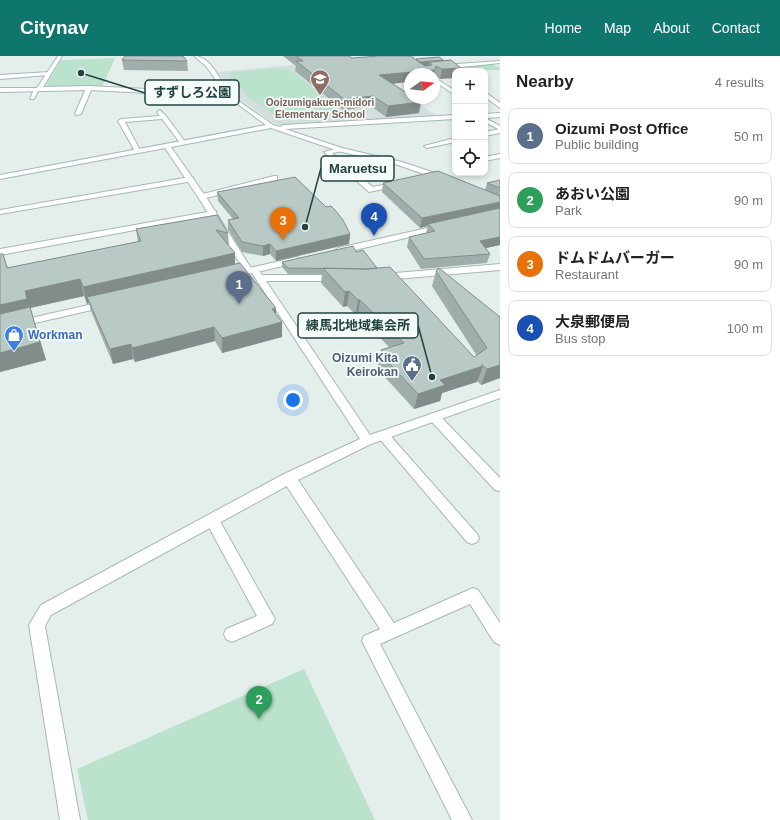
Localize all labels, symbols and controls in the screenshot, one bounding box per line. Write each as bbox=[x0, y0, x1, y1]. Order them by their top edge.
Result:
text: Citynav bbox=[20, 17, 89, 38]
text: Home bbox=[545, 20, 582, 36]
text: Map bbox=[604, 20, 631, 36]
text: About bbox=[653, 20, 690, 36]
text: Contact bbox=[712, 20, 760, 36]
school or university icon: Ooizumigakuen-midori Elementary School bbox=[309, 68, 331, 96]
north arrow bbox=[404, 68, 440, 104]
map controls bbox=[452, 68, 488, 176]
button: + bbox=[452, 68, 488, 104]
text: Nearby bbox=[516, 72, 574, 91]
text: 4 results bbox=[715, 75, 764, 90]
callout: すずしろ公園 bbox=[145, 80, 239, 105]
text: すずしろ公園 bbox=[153, 85, 231, 100]
place label: Ooizumigakuen-midori Elementary School bbox=[266, 97, 374, 120]
button: − bbox=[452, 104, 488, 140]
text: Oizumi Post Office bbox=[555, 120, 688, 137]
text: 1 bbox=[526, 129, 534, 144]
text: 50 m bbox=[734, 129, 763, 144]
text: Public building bbox=[555, 137, 639, 152]
button: locate bbox=[452, 140, 488, 176]
callout: Maruetsu bbox=[321, 156, 394, 181]
text: Maruetsu bbox=[329, 161, 387, 176]
text: あおい公園 bbox=[555, 185, 630, 202]
text: 2 bbox=[526, 193, 534, 208]
text: 90 m bbox=[734, 193, 763, 208]
pin: 4 bbox=[361, 203, 387, 236]
text: Park bbox=[555, 203, 582, 218]
pin: 3 bbox=[270, 207, 296, 240]
text: ドムドムバーガー bbox=[555, 249, 675, 266]
text: 3 bbox=[526, 257, 534, 272]
text: 90 m bbox=[734, 257, 763, 272]
text: Restaurant bbox=[555, 267, 619, 282]
pin: 1 bbox=[226, 271, 252, 304]
callout: 練馬北地域集会所 bbox=[298, 313, 418, 338]
text: 大泉郵便局 bbox=[555, 313, 630, 330]
text: 練馬北地域集会所 bbox=[305, 318, 410, 333]
text: 4 bbox=[526, 321, 534, 336]
text: 100 m bbox=[727, 321, 763, 336]
shop icon: Workman bbox=[3, 324, 25, 352]
place label: Workman bbox=[28, 328, 82, 342]
text: Bus stop bbox=[555, 331, 606, 346]
place label: Oizumi Kita Keirokan bbox=[332, 351, 398, 379]
public building icon: Oizumi Kita Keirokan bbox=[401, 354, 423, 382]
your location bbox=[283, 390, 303, 410]
pin: 2 bbox=[246, 686, 272, 719]

